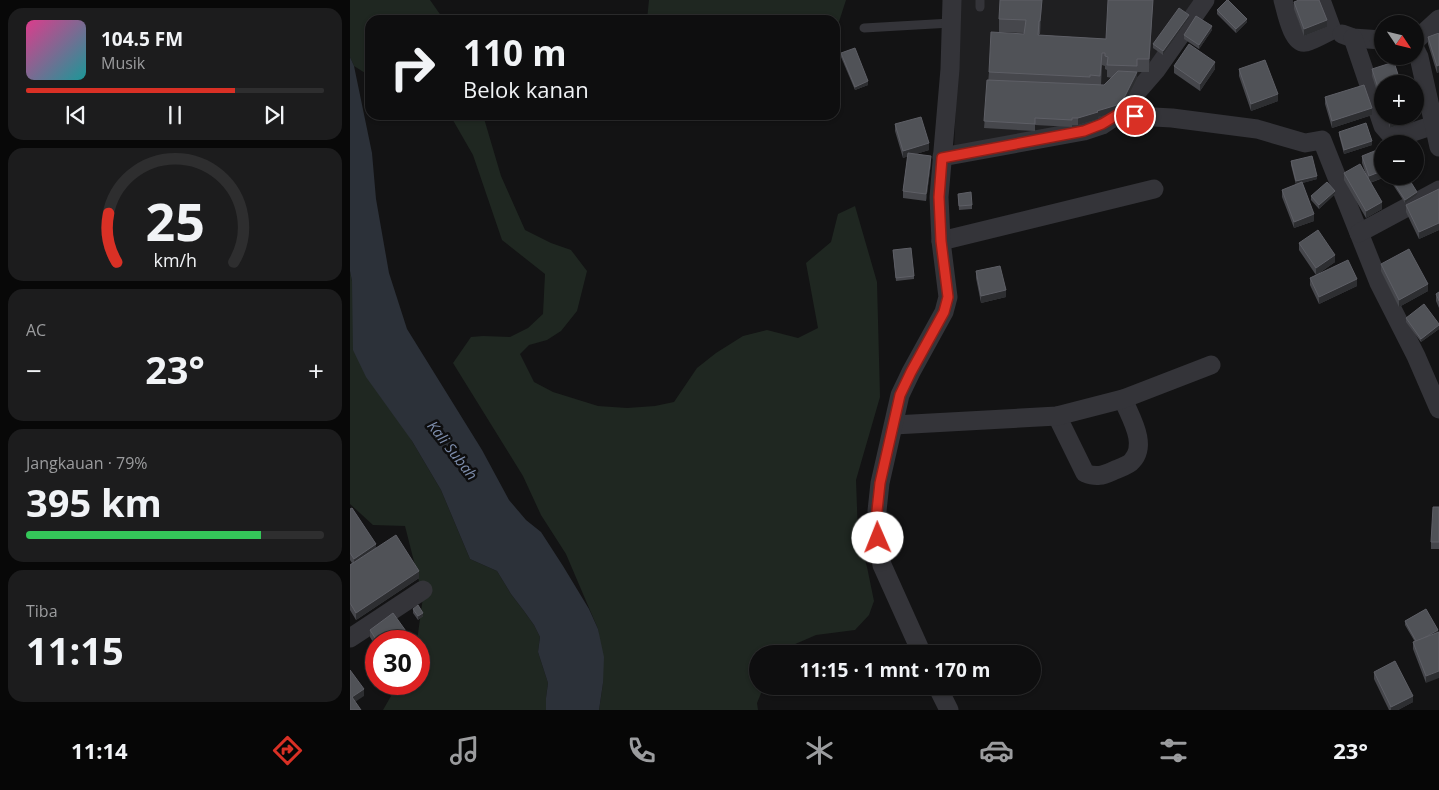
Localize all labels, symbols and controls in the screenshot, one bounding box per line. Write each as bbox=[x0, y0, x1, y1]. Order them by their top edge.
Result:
north arrow bbox=[1374, 15, 1424, 65]
map controls bbox=[1374, 15, 1424, 185]
text: 104.5 FM bbox=[101, 26, 183, 52]
text: 110 m bbox=[463, 29, 567, 76]
icon: right bbox=[380, 35, 445, 100]
text: Musik bbox=[101, 52, 145, 74]
text: Belok kanan bbox=[463, 74, 589, 104]
button: + bbox=[1374, 75, 1424, 125]
pin bbox=[1114, 95, 1156, 137]
icon: previous bbox=[62, 101, 90, 129]
icon: pause bbox=[161, 101, 189, 129]
icon: next bbox=[260, 101, 288, 129]
icon: arrive bbox=[1121, 102, 1149, 130]
button: − bbox=[1374, 135, 1424, 185]
text: 25 bbox=[145, 185, 205, 256]
text: km/h bbox=[153, 248, 197, 272]
text: AC bbox=[26, 319, 46, 341]
text: 23° bbox=[145, 343, 205, 395]
text: − bbox=[26, 351, 42, 389]
text: + bbox=[308, 351, 324, 389]
water label: Kali Subah bbox=[423, 416, 483, 484]
text: Jangkauan · 79% bbox=[26, 452, 148, 474]
text: 395 km bbox=[26, 476, 162, 528]
position arrow bbox=[851, 511, 903, 563]
text: Tiba bbox=[26, 600, 58, 622]
text: 11:15 bbox=[26, 624, 124, 676]
speed limit sign: 30 bbox=[365, 630, 430, 695]
text: 11:15 · 1 mnt · 170 m bbox=[800, 657, 990, 683]
icon: directions bbox=[270, 733, 305, 768]
icon: music bbox=[447, 733, 482, 768]
icon: phone bbox=[624, 733, 659, 768]
icon: climate bbox=[802, 733, 837, 768]
icon: car bbox=[979, 733, 1014, 768]
icon: filters bbox=[1156, 733, 1191, 768]
text: 11:14 bbox=[71, 735, 128, 765]
text: 23° bbox=[1333, 735, 1368, 765]

